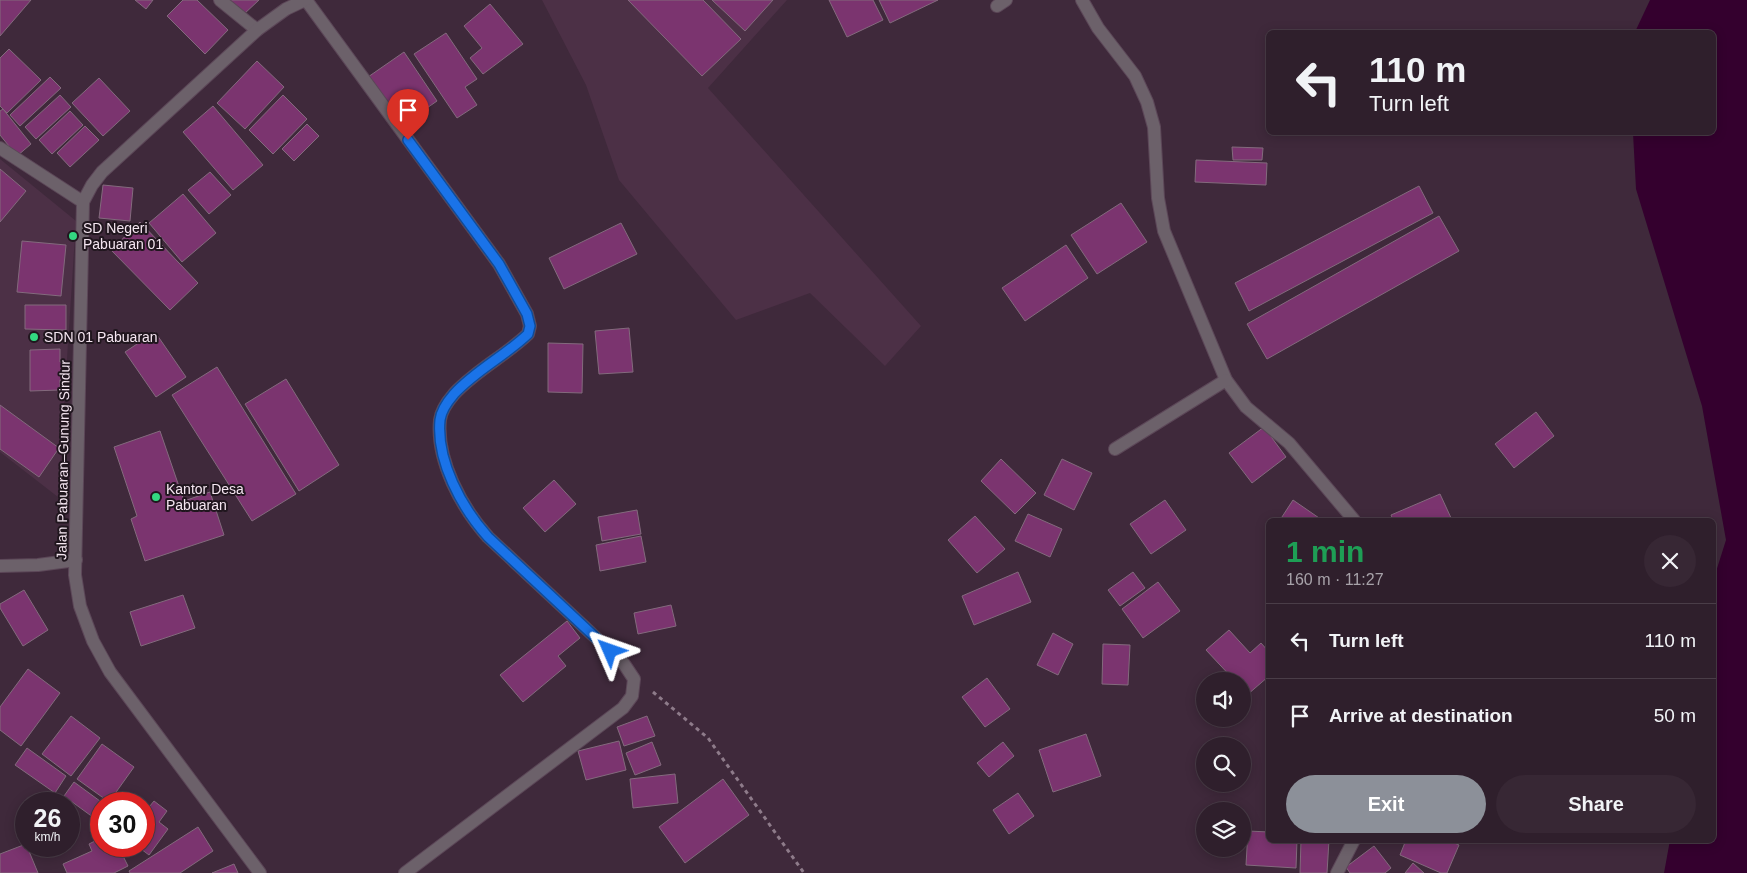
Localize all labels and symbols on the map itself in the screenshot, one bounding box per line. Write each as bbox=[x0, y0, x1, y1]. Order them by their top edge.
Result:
pin bbox=[387, 89, 429, 140]
place label: SD Negeri Pabuaran 01 bbox=[83, 220, 163, 252]
marker: SD Negeri Pabuaran 01 bbox=[67, 230, 79, 242]
place label: SDN 01 Pabuaran bbox=[44, 329, 158, 345]
marker: SDN 01 Pabuaran bbox=[28, 331, 40, 343]
street label: Jalan Pabuaran–Gunung Sindur bbox=[53, 360, 73, 560]
place label: Kantor Desa Pabuaran bbox=[166, 481, 244, 513]
marker: Kantor Desa Pabuaran bbox=[150, 491, 162, 503]
position arrow bbox=[583, 624, 635, 676]
speed limit sign: 30 bbox=[90, 792, 155, 857]

